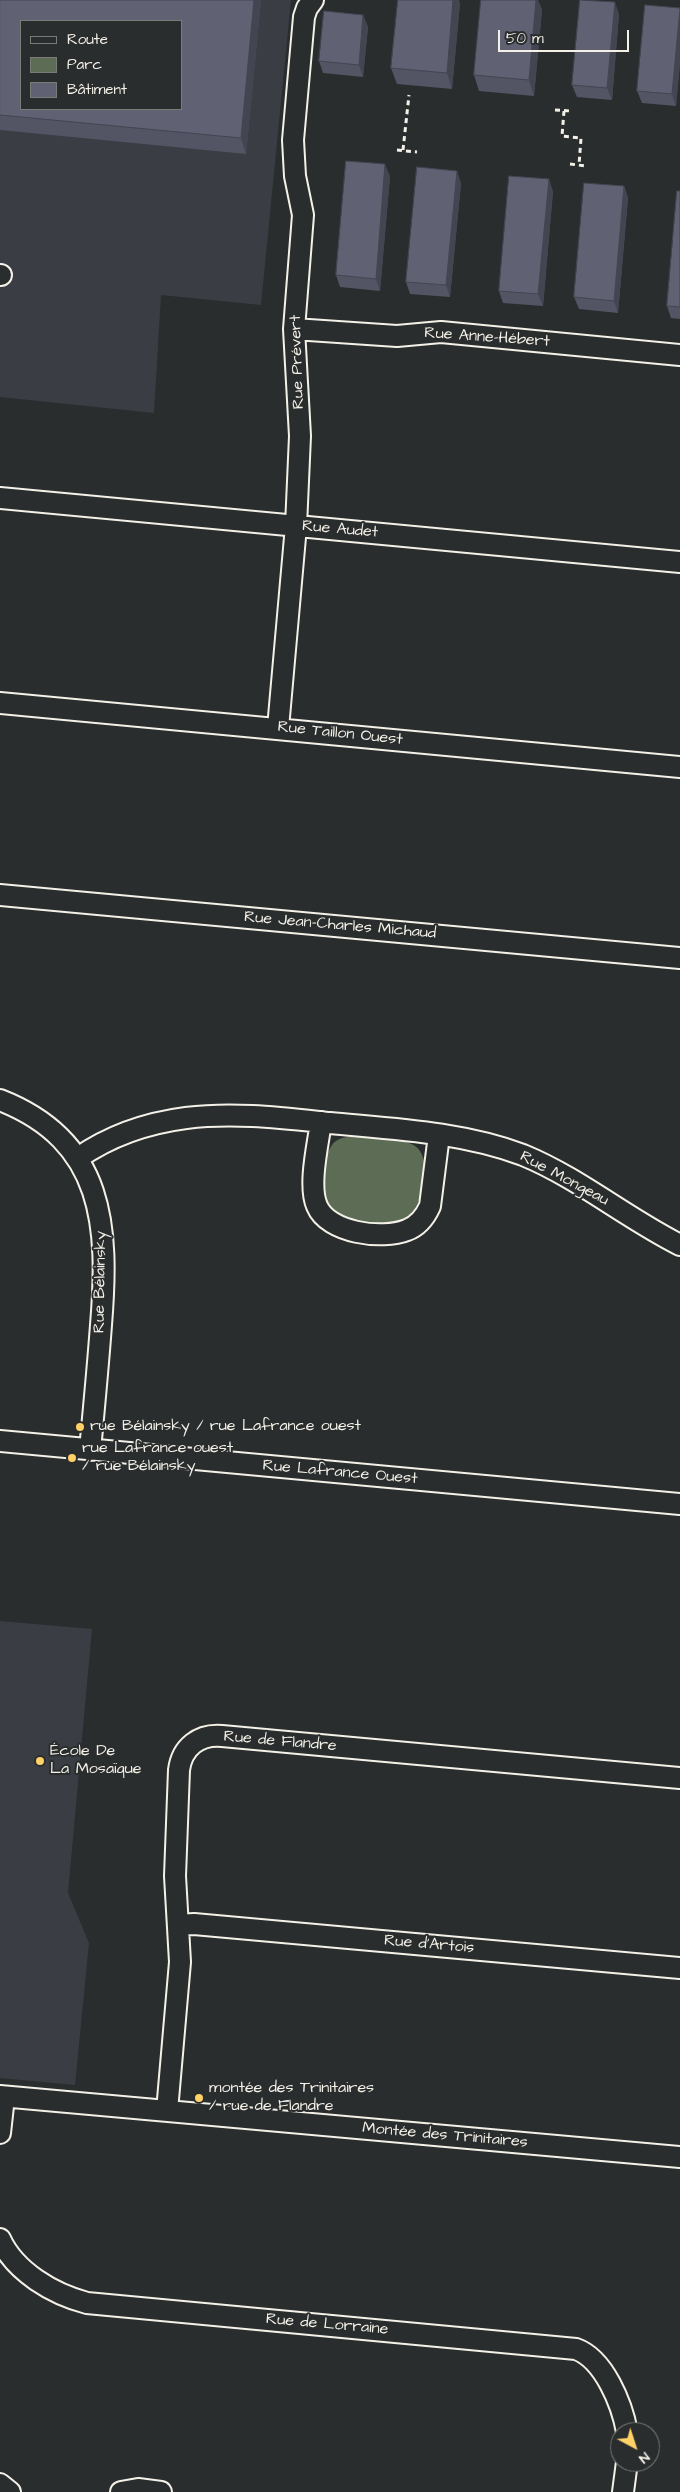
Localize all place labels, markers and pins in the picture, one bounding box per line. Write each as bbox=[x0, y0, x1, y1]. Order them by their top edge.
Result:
place label: rue Bélainsky / rue Lafrance ouest bbox=[90, 1417, 361, 1437]
marker: rue Bélainsky / rue Lafrance ouest bbox=[74, 1421, 86, 1433]
place label: rue Lafrance ouest / rue Bélainsky bbox=[82, 1439, 233, 1477]
marker: rue Lafrance ouest / rue Bélainsky bbox=[66, 1452, 78, 1464]
place label: École De La Mosaïque bbox=[50, 1742, 141, 1780]
marker: École De La Mosaïque bbox=[34, 1755, 46, 1767]
place label: montée des Trinitaires / rue de Flandre bbox=[209, 2079, 374, 2117]
marker: montée des Trinitaires / rue de Flandre bbox=[193, 2092, 205, 2104]

